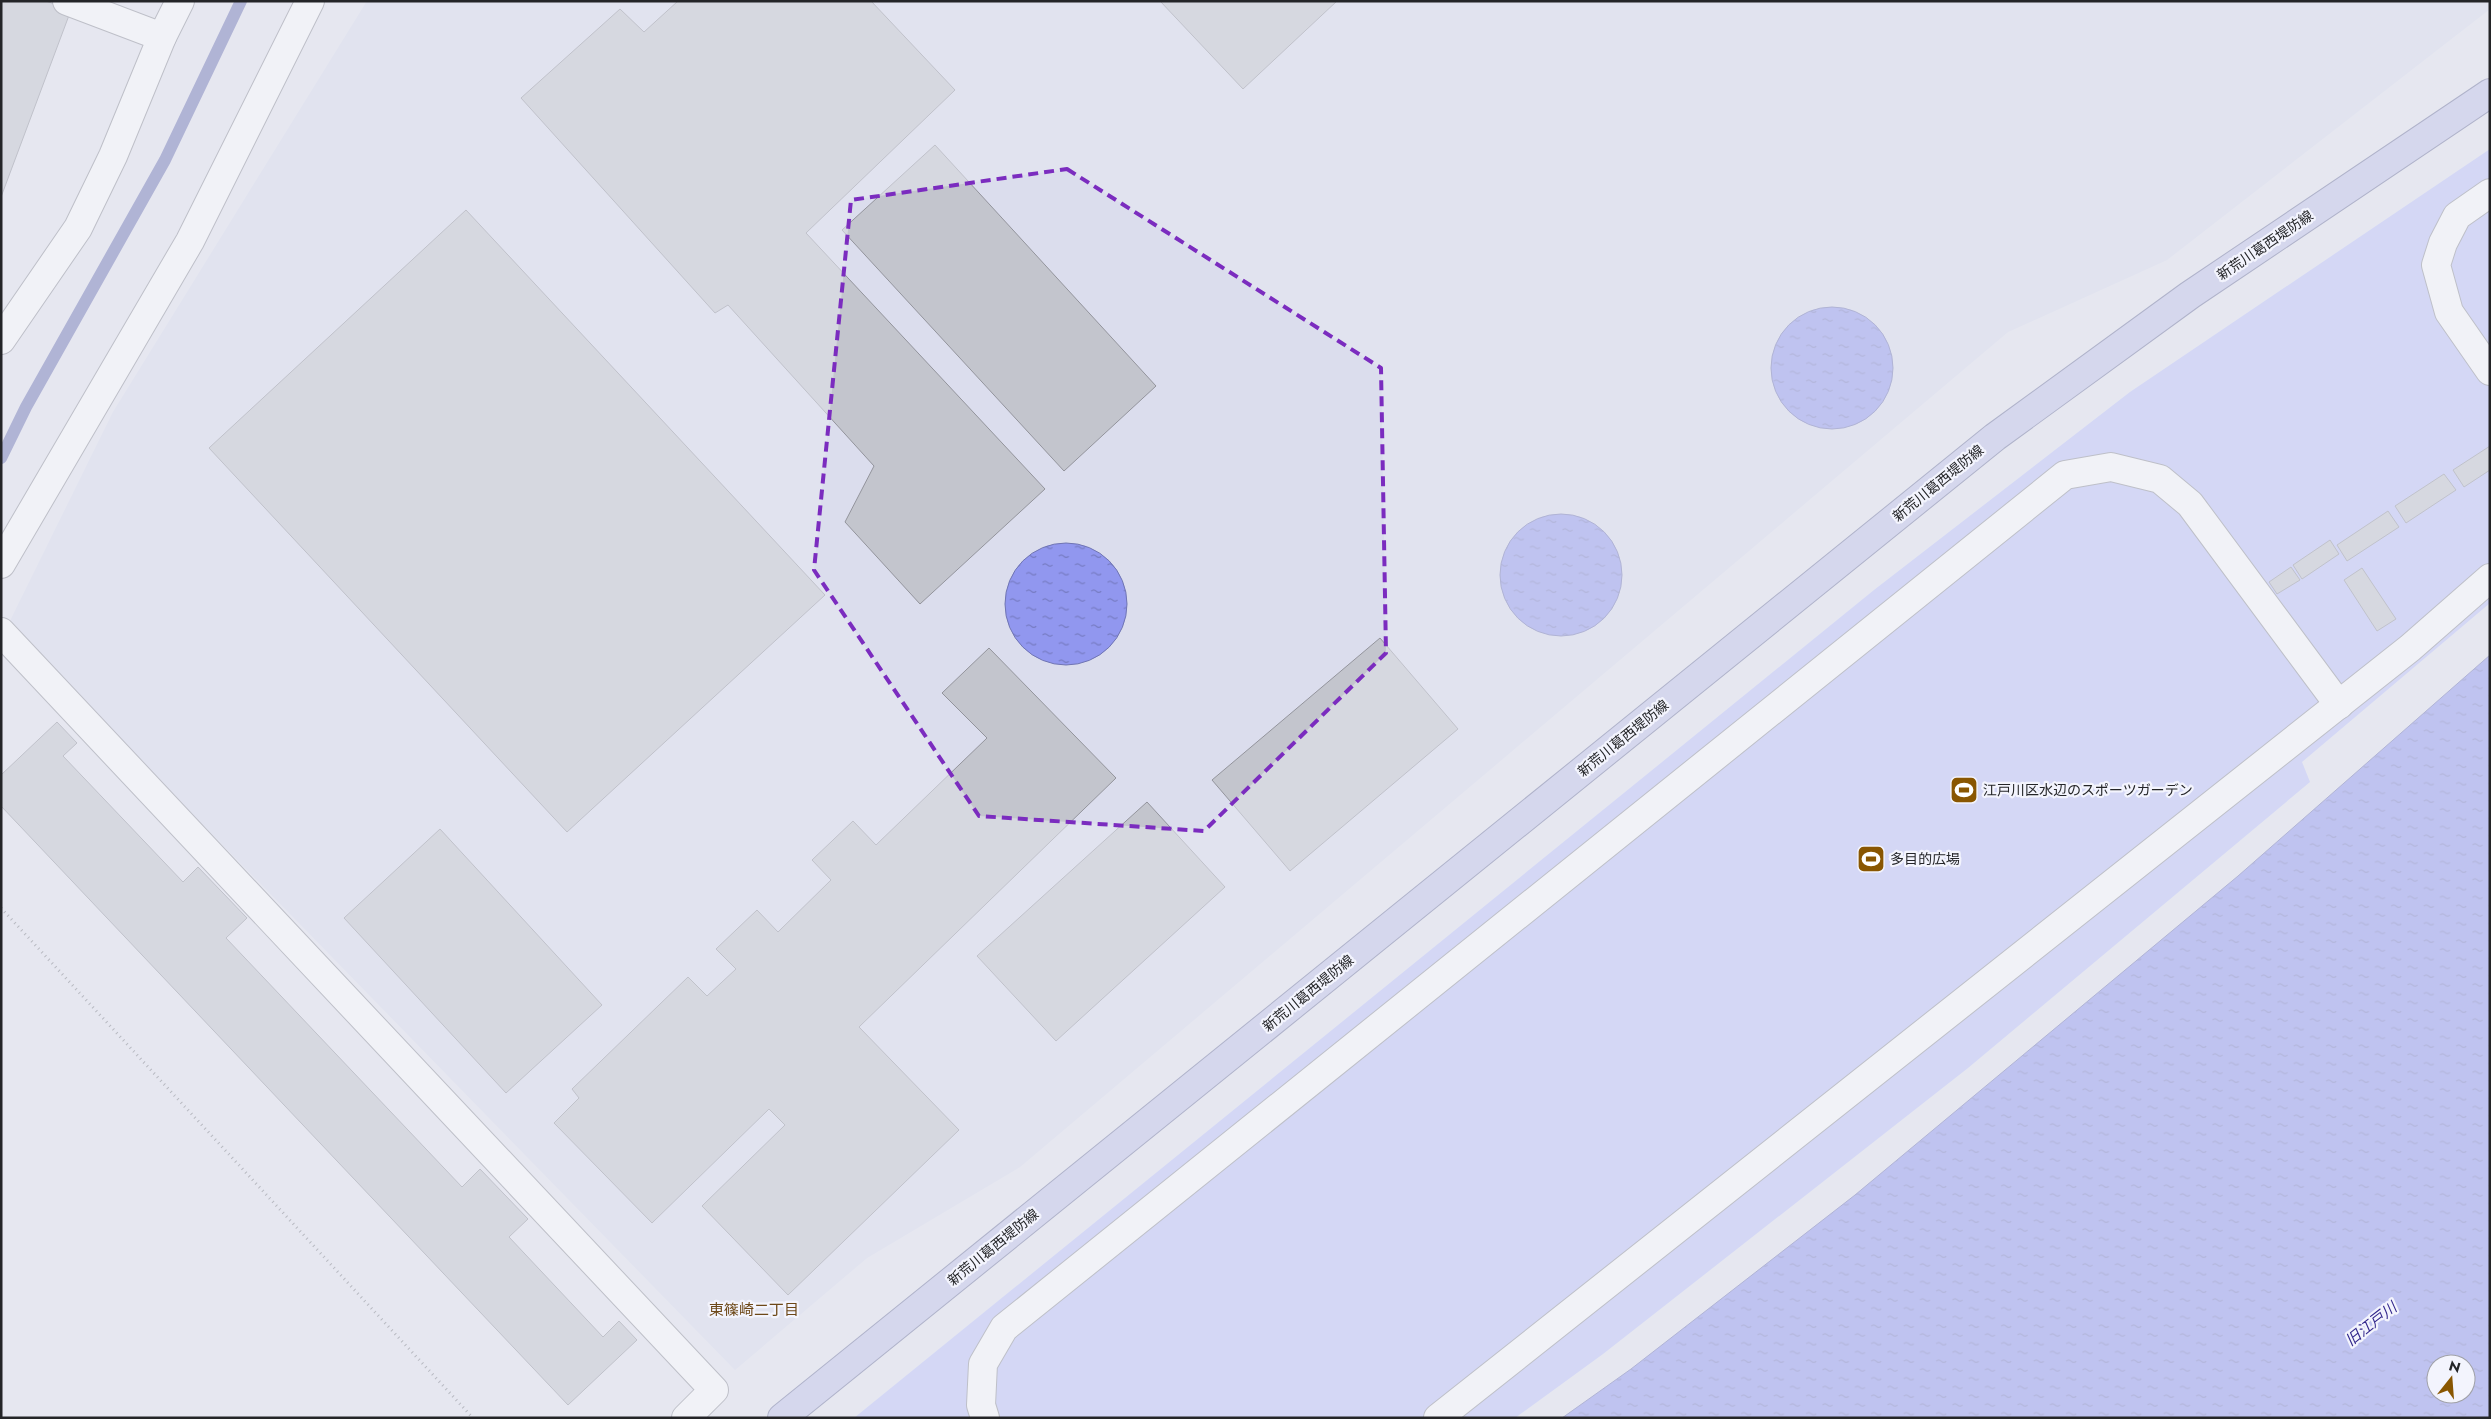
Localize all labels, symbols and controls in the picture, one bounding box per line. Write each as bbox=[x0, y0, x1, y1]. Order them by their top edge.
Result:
street label: 新荒川葛西堤防線 bbox=[2213, 205, 2317, 285]
street label: 新荒川葛西堤防線 bbox=[1888, 440, 1988, 526]
street label: 新荒川葛西堤防線 bbox=[1573, 695, 1673, 781]
sports icon: 江戸川区水辺のスポーツガーデン bbox=[1949, 775, 1979, 805]
place label: 江戸川区水辺のスポーツガーデン bbox=[1983, 780, 2193, 800]
sports icon: 多目的広場 bbox=[1856, 844, 1886, 874]
place label: 多目的広場 bbox=[1890, 849, 1960, 869]
street label: 新荒川葛西堤防線 bbox=[1258, 950, 1358, 1036]
street label: 新荒川葛西堤防線 bbox=[943, 1204, 1043, 1290]
water label: 旧江戸川 bbox=[2341, 1296, 2403, 1351]
district label: 東篠崎二丁目 bbox=[709, 1299, 799, 1321]
north arrow bbox=[2426, 1354, 2476, 1404]
text: N bbox=[2447, 1355, 2463, 1378]

